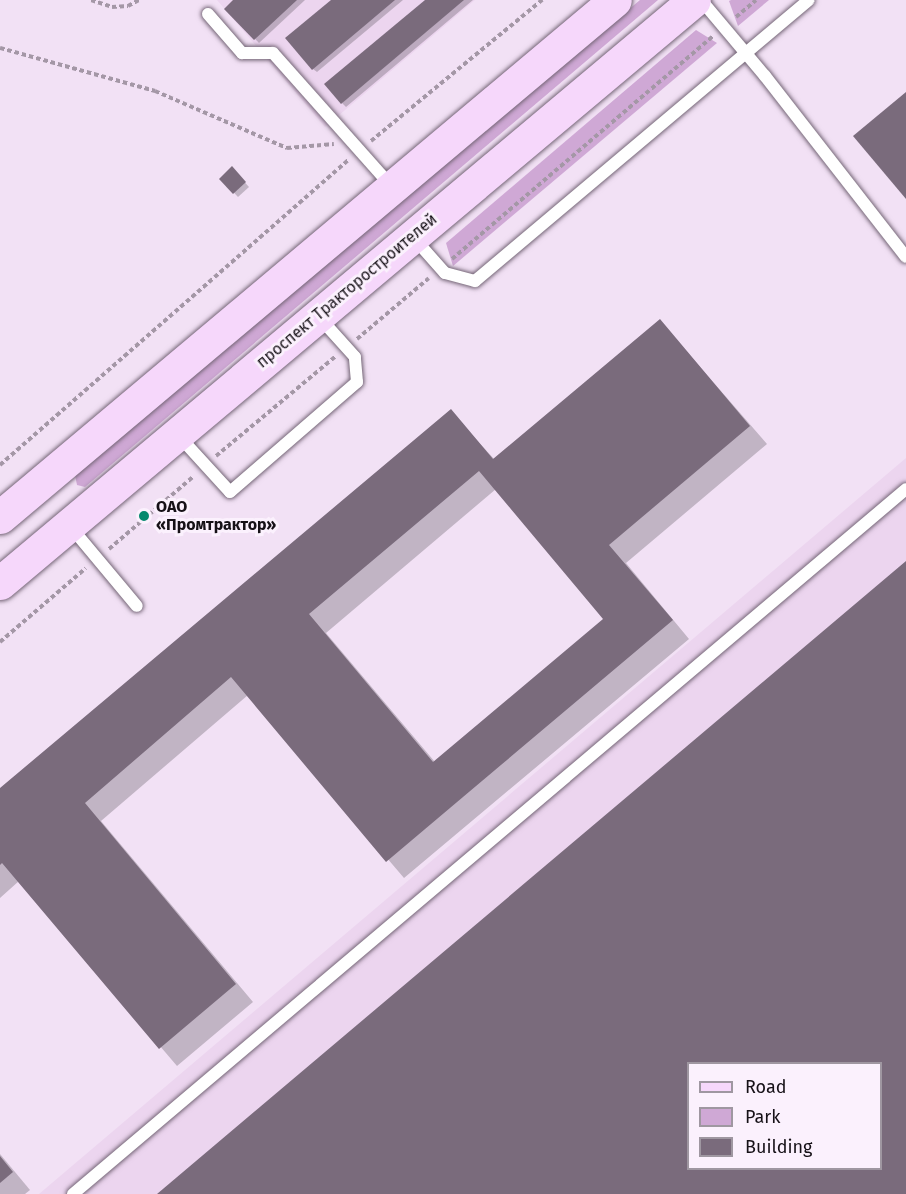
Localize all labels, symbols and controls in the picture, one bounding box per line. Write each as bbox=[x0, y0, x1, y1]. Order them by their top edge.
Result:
street label: проспект Тракторостроителей bbox=[253, 210, 441, 372]
place label: ОАО «Промтрактор» bbox=[156, 497, 276, 535]
marker: ОАО «Промтрактор» bbox=[137, 509, 151, 523]
legend bbox=[687, 1062, 882, 1170]
text: Road bbox=[745, 1076, 787, 1098]
text: Park bbox=[745, 1106, 780, 1128]
text: Building bbox=[745, 1136, 812, 1158]

